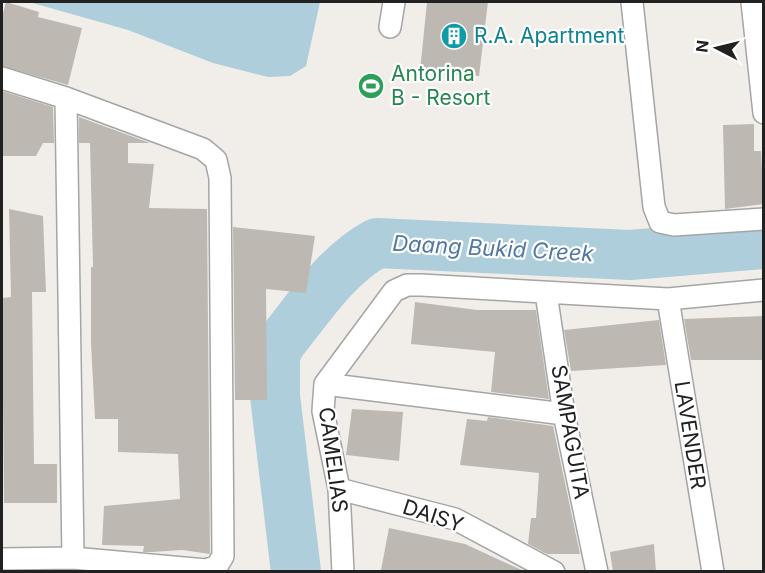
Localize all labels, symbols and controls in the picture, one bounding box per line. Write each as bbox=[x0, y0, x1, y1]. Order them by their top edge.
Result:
north arrow bbox=[687, 18, 747, 78]
building icon: R.A. Apartment bbox=[439, 21, 469, 51]
place label: R.A. Apartment bbox=[474, 23, 625, 48]
text: N bbox=[691, 39, 713, 53]
place label: Antorina B - Resort bbox=[391, 61, 491, 110]
sports icon: Antorina B - Resort bbox=[356, 71, 386, 101]
water label: Daang Bukid Creek bbox=[392, 230, 595, 266]
street label: SAMPAGUITA bbox=[546, 363, 595, 501]
street label: LAVENDER bbox=[670, 379, 711, 491]
street label: CAMELIAS bbox=[314, 405, 353, 514]
street label: DAISY bbox=[400, 494, 467, 537]

